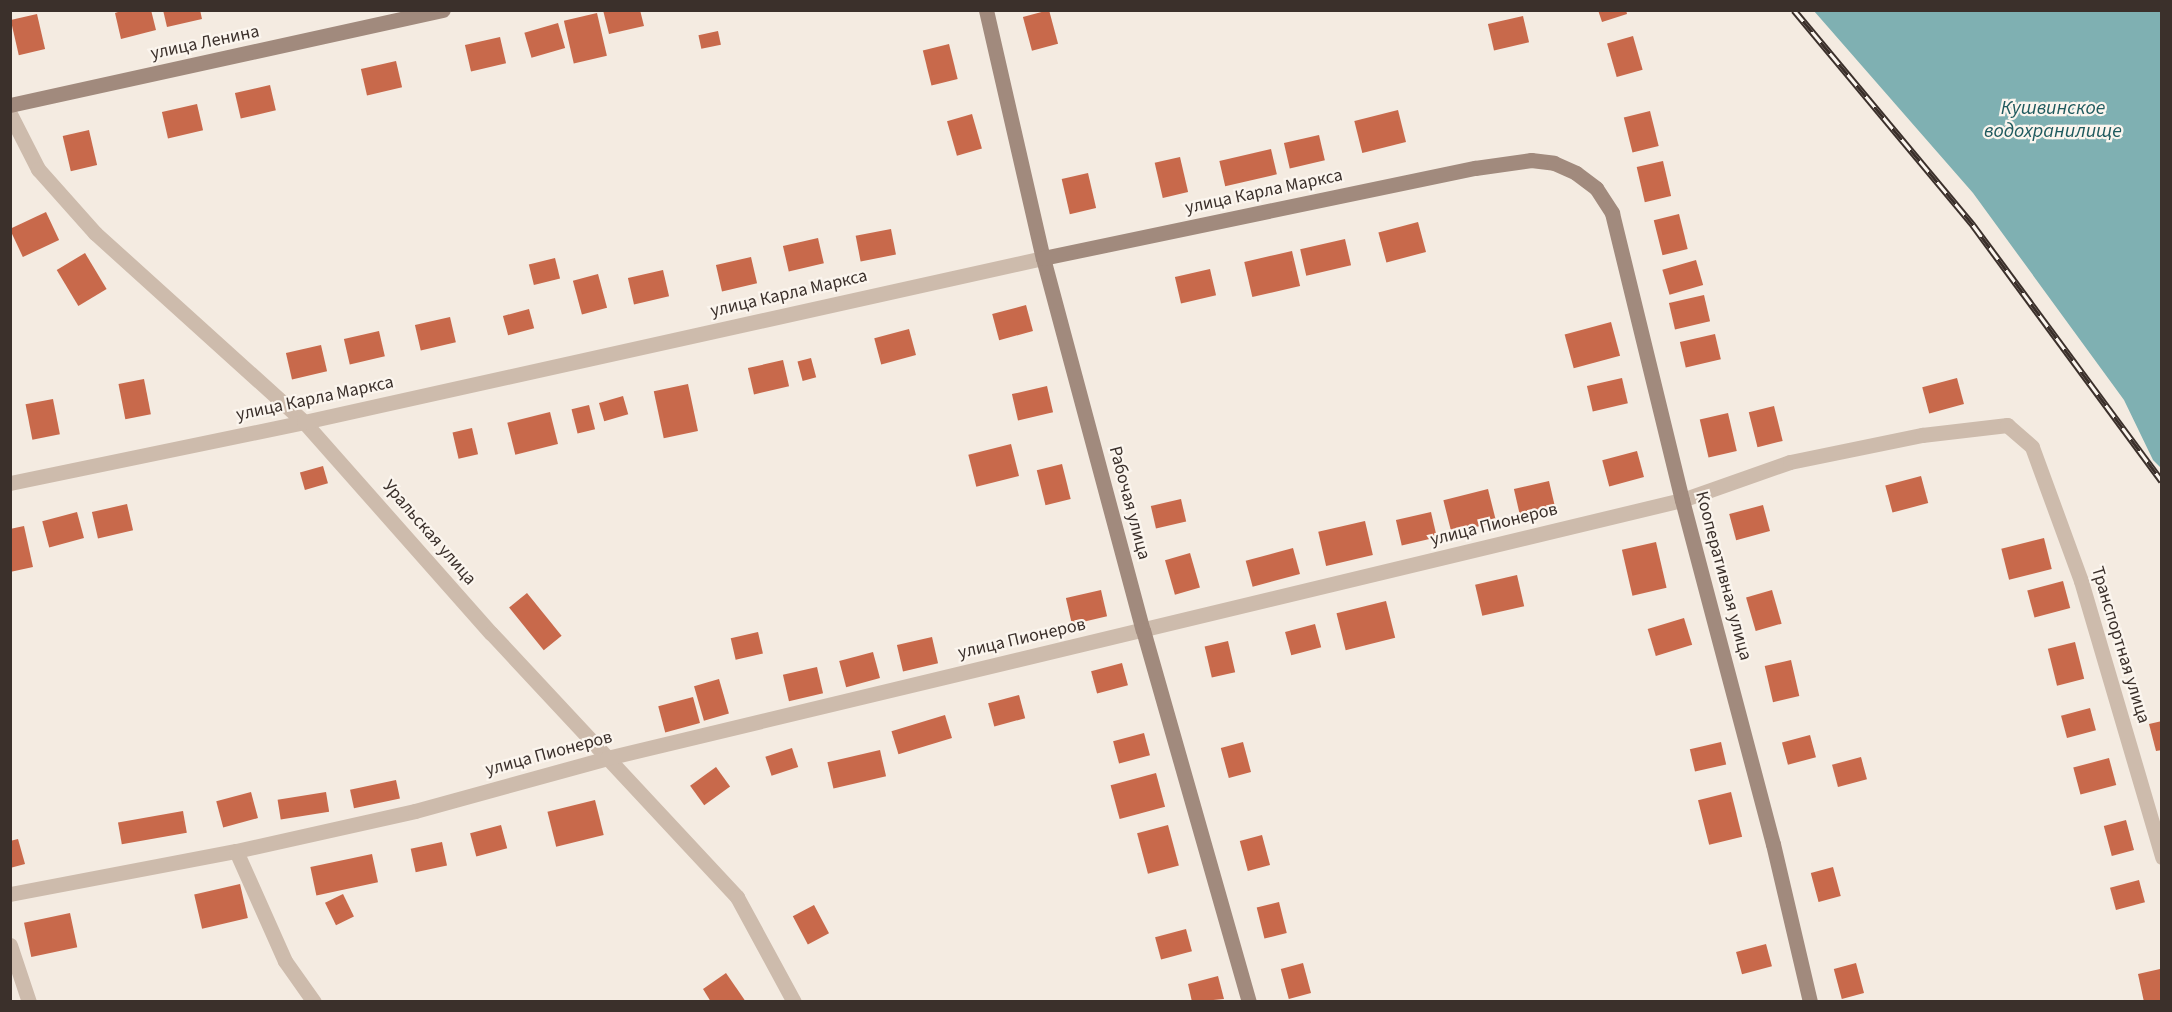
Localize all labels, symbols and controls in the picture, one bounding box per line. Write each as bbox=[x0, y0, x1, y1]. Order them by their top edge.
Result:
street label: улица Ленина bbox=[149, 21, 261, 65]
water label: Кушвинское водохранилище bbox=[1984, 97, 2122, 144]
street label: улица Карла Маркса bbox=[1183, 165, 1345, 219]
street label: улица Карла Маркса bbox=[708, 265, 870, 323]
street label: улица Карла Маркса bbox=[234, 372, 396, 426]
street label: Рабочая улица bbox=[1104, 444, 1154, 562]
street label: Уральская улица bbox=[378, 476, 480, 590]
street label: Кооперативная улица bbox=[1690, 489, 1756, 663]
street label: улица Пионеров bbox=[1428, 499, 1560, 551]
street label: Транспортная улица bbox=[2086, 564, 2154, 726]
street label: улица Пионеров bbox=[956, 614, 1088, 664]
street label: улица Пионеров bbox=[483, 727, 615, 781]

